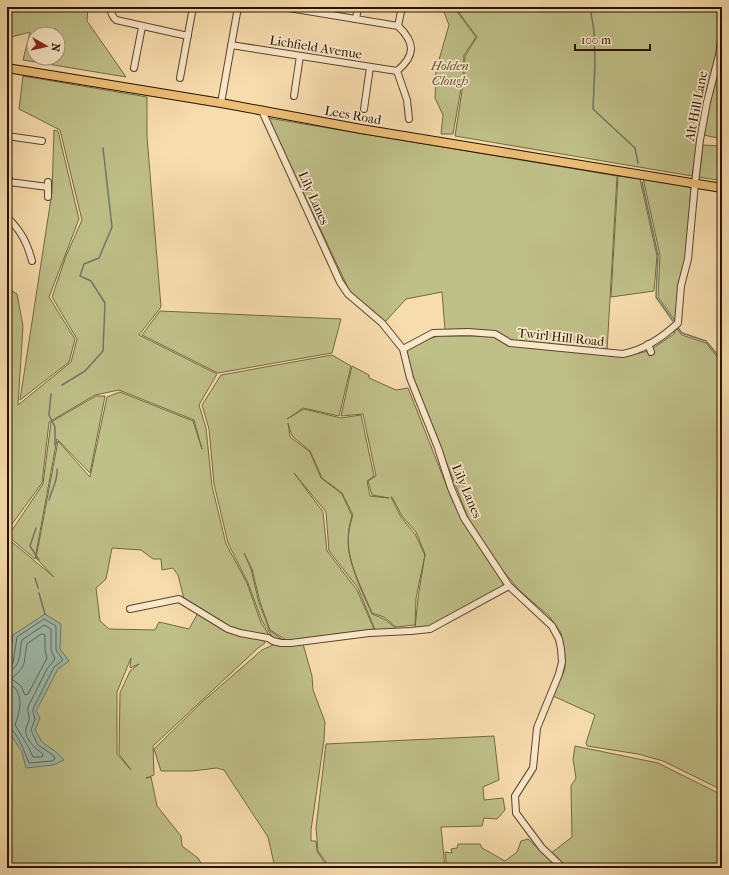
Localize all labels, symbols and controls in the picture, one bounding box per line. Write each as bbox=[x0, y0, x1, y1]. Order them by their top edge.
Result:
north arrow bbox=[26, 26, 66, 66]
scale bar bbox=[575, 26, 650, 52]
street label: Lichfield Avenue bbox=[269, 32, 364, 62]
text: 100 m bbox=[581, 33, 611, 47]
text: N bbox=[48, 42, 62, 53]
park label: Holden Clough bbox=[430, 58, 469, 88]
street label: Alt Hill Lane bbox=[682, 69, 710, 143]
street label: Lees Road bbox=[323, 103, 383, 128]
street label: Lily Lanes bbox=[295, 169, 333, 227]
street label: Twirl Hill Road bbox=[517, 325, 606, 349]
street label: Lily Lanes bbox=[449, 462, 485, 520]

